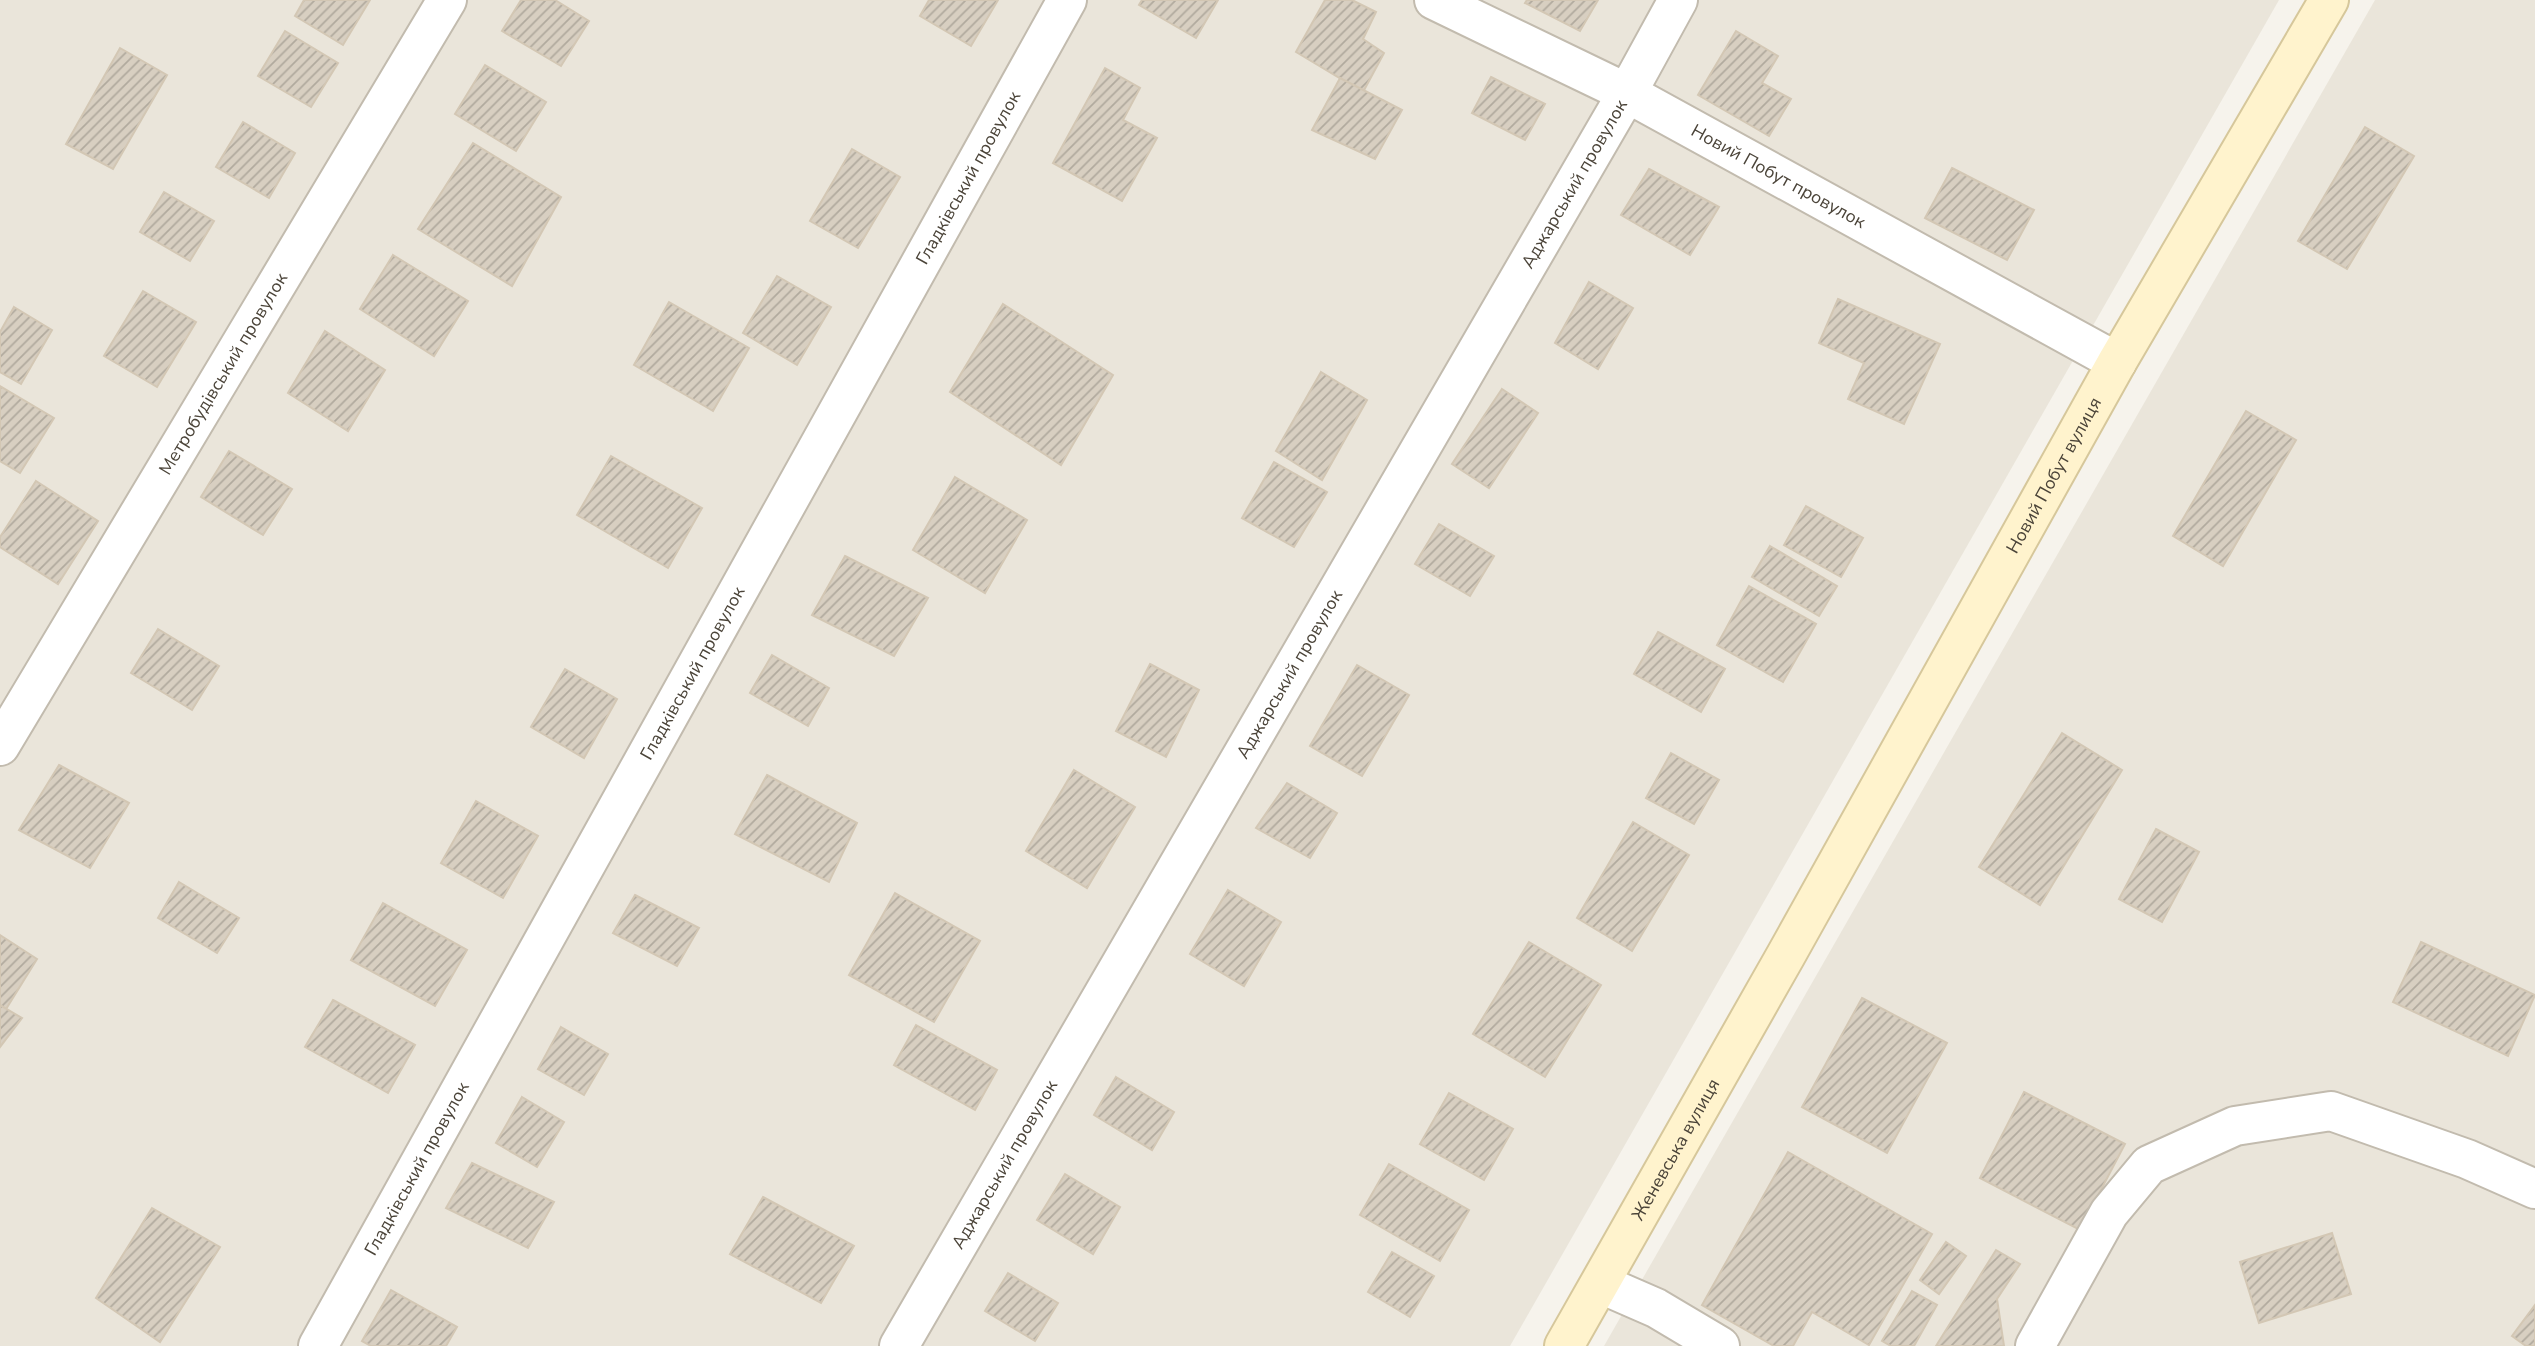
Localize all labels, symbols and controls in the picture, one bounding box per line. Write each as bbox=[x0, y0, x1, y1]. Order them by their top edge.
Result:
street label: Гладківський провулок bbox=[910, 86, 1026, 269]
street label: Аджарський провулок bbox=[1516, 94, 1633, 273]
street label: Новий Побут провулок bbox=[1687, 119, 1870, 234]
street label: Метробудівський провулок bbox=[153, 268, 293, 479]
street label: Новий Побут вулиця bbox=[2000, 393, 2107, 558]
street label: Гладківський провулок bbox=[634, 582, 751, 764]
street label: Аджарський провулок bbox=[1231, 585, 1348, 763]
street label: Женевська вулиця bbox=[1626, 1074, 1725, 1225]
street label: Аджарський провулок bbox=[946, 1075, 1063, 1253]
street label: Гладківський провулок bbox=[359, 1077, 475, 1260]

